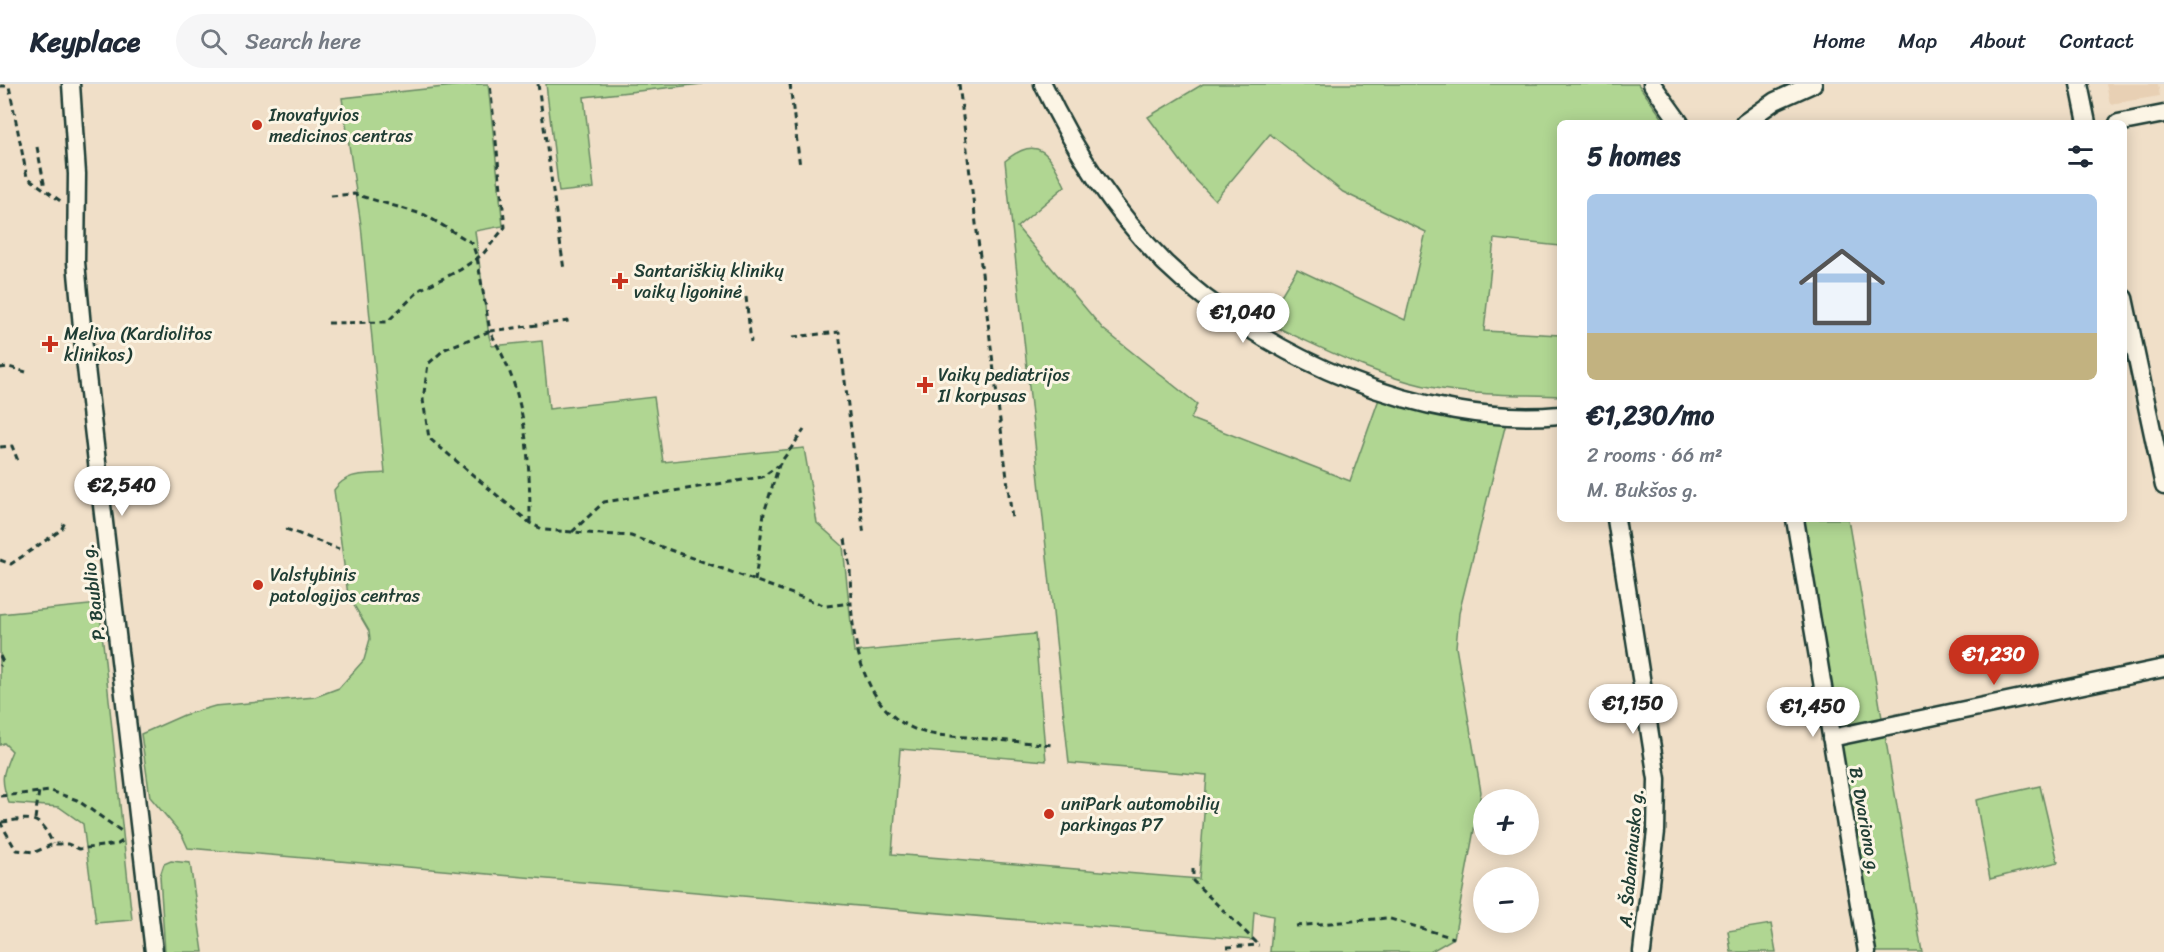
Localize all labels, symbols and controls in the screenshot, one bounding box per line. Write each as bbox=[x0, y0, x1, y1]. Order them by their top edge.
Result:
search box bbox=[176, 14, 596, 68]
text: Keyplace bbox=[30, 17, 140, 66]
text: Search here bbox=[245, 22, 361, 61]
text: Home bbox=[1813, 22, 1865, 60]
text: Map bbox=[1898, 22, 1937, 60]
text: About bbox=[1970, 22, 2027, 60]
text: Contact bbox=[2060, 22, 2134, 60]
icon: search bbox=[197, 25, 230, 58]
place label: Inovatyvios medicinos centras bbox=[268, 99, 414, 152]
marker: Inovatyvios medicinos centras bbox=[250, 118, 264, 132]
text: 5 homes bbox=[1587, 133, 1680, 179]
icon: filters bbox=[2064, 140, 2097, 173]
icon: home bbox=[1788, 233, 1896, 341]
place label: Santariškių klinikų vaikų ligoninė bbox=[634, 255, 784, 308]
marker: Santariškių klinikų vaikų ligoninė bbox=[611, 272, 629, 290]
pin: €1,040 bbox=[1194, 293, 1292, 344]
text: €1,040 bbox=[1210, 295, 1276, 330]
place label: Meliva (Kardiolitos klinikos) bbox=[64, 318, 213, 371]
marker: Meliva (Kardiolitos klinikos) bbox=[41, 335, 59, 353]
place label: Vaikų pediatrijos II korpusas bbox=[937, 359, 1071, 412]
marker: Vaikų pediatrijos II korpusas bbox=[916, 376, 934, 394]
text: €1,230/mo bbox=[1587, 392, 1714, 438]
text: 2 rooms · 66 m² bbox=[1587, 438, 1723, 473]
pin: €2,540 bbox=[73, 466, 171, 517]
text: €2,540 bbox=[88, 468, 156, 503]
text: M. Bukšos g. bbox=[1587, 473, 1699, 508]
street label: P. Baublio g. bbox=[71, 542, 115, 642]
place label: Valstybinis patologijos centras bbox=[269, 559, 421, 612]
marker: Valstybinis patologijos centras bbox=[251, 578, 265, 592]
pin: €1,230 bbox=[1945, 635, 2043, 686]
text: €1,230 bbox=[1963, 637, 2025, 672]
pin: €1,150 bbox=[1584, 684, 1682, 735]
text: €1,150 bbox=[1603, 686, 1663, 721]
pin: €1,450 bbox=[1764, 687, 1862, 738]
text: €1,450 bbox=[1781, 689, 1845, 724]
street label: B. Dvariono g. bbox=[1840, 765, 1890, 877]
street label: A. Šabaniausko g. bbox=[1609, 787, 1653, 930]
place label: uniPark automobilių parkingas P7 bbox=[1060, 788, 1220, 841]
map controls bbox=[1473, 789, 1539, 933]
button: + bbox=[1473, 789, 1539, 855]
marker: uniPark automobilių parkingas P7 bbox=[1042, 807, 1056, 821]
button: − bbox=[1473, 867, 1539, 933]

